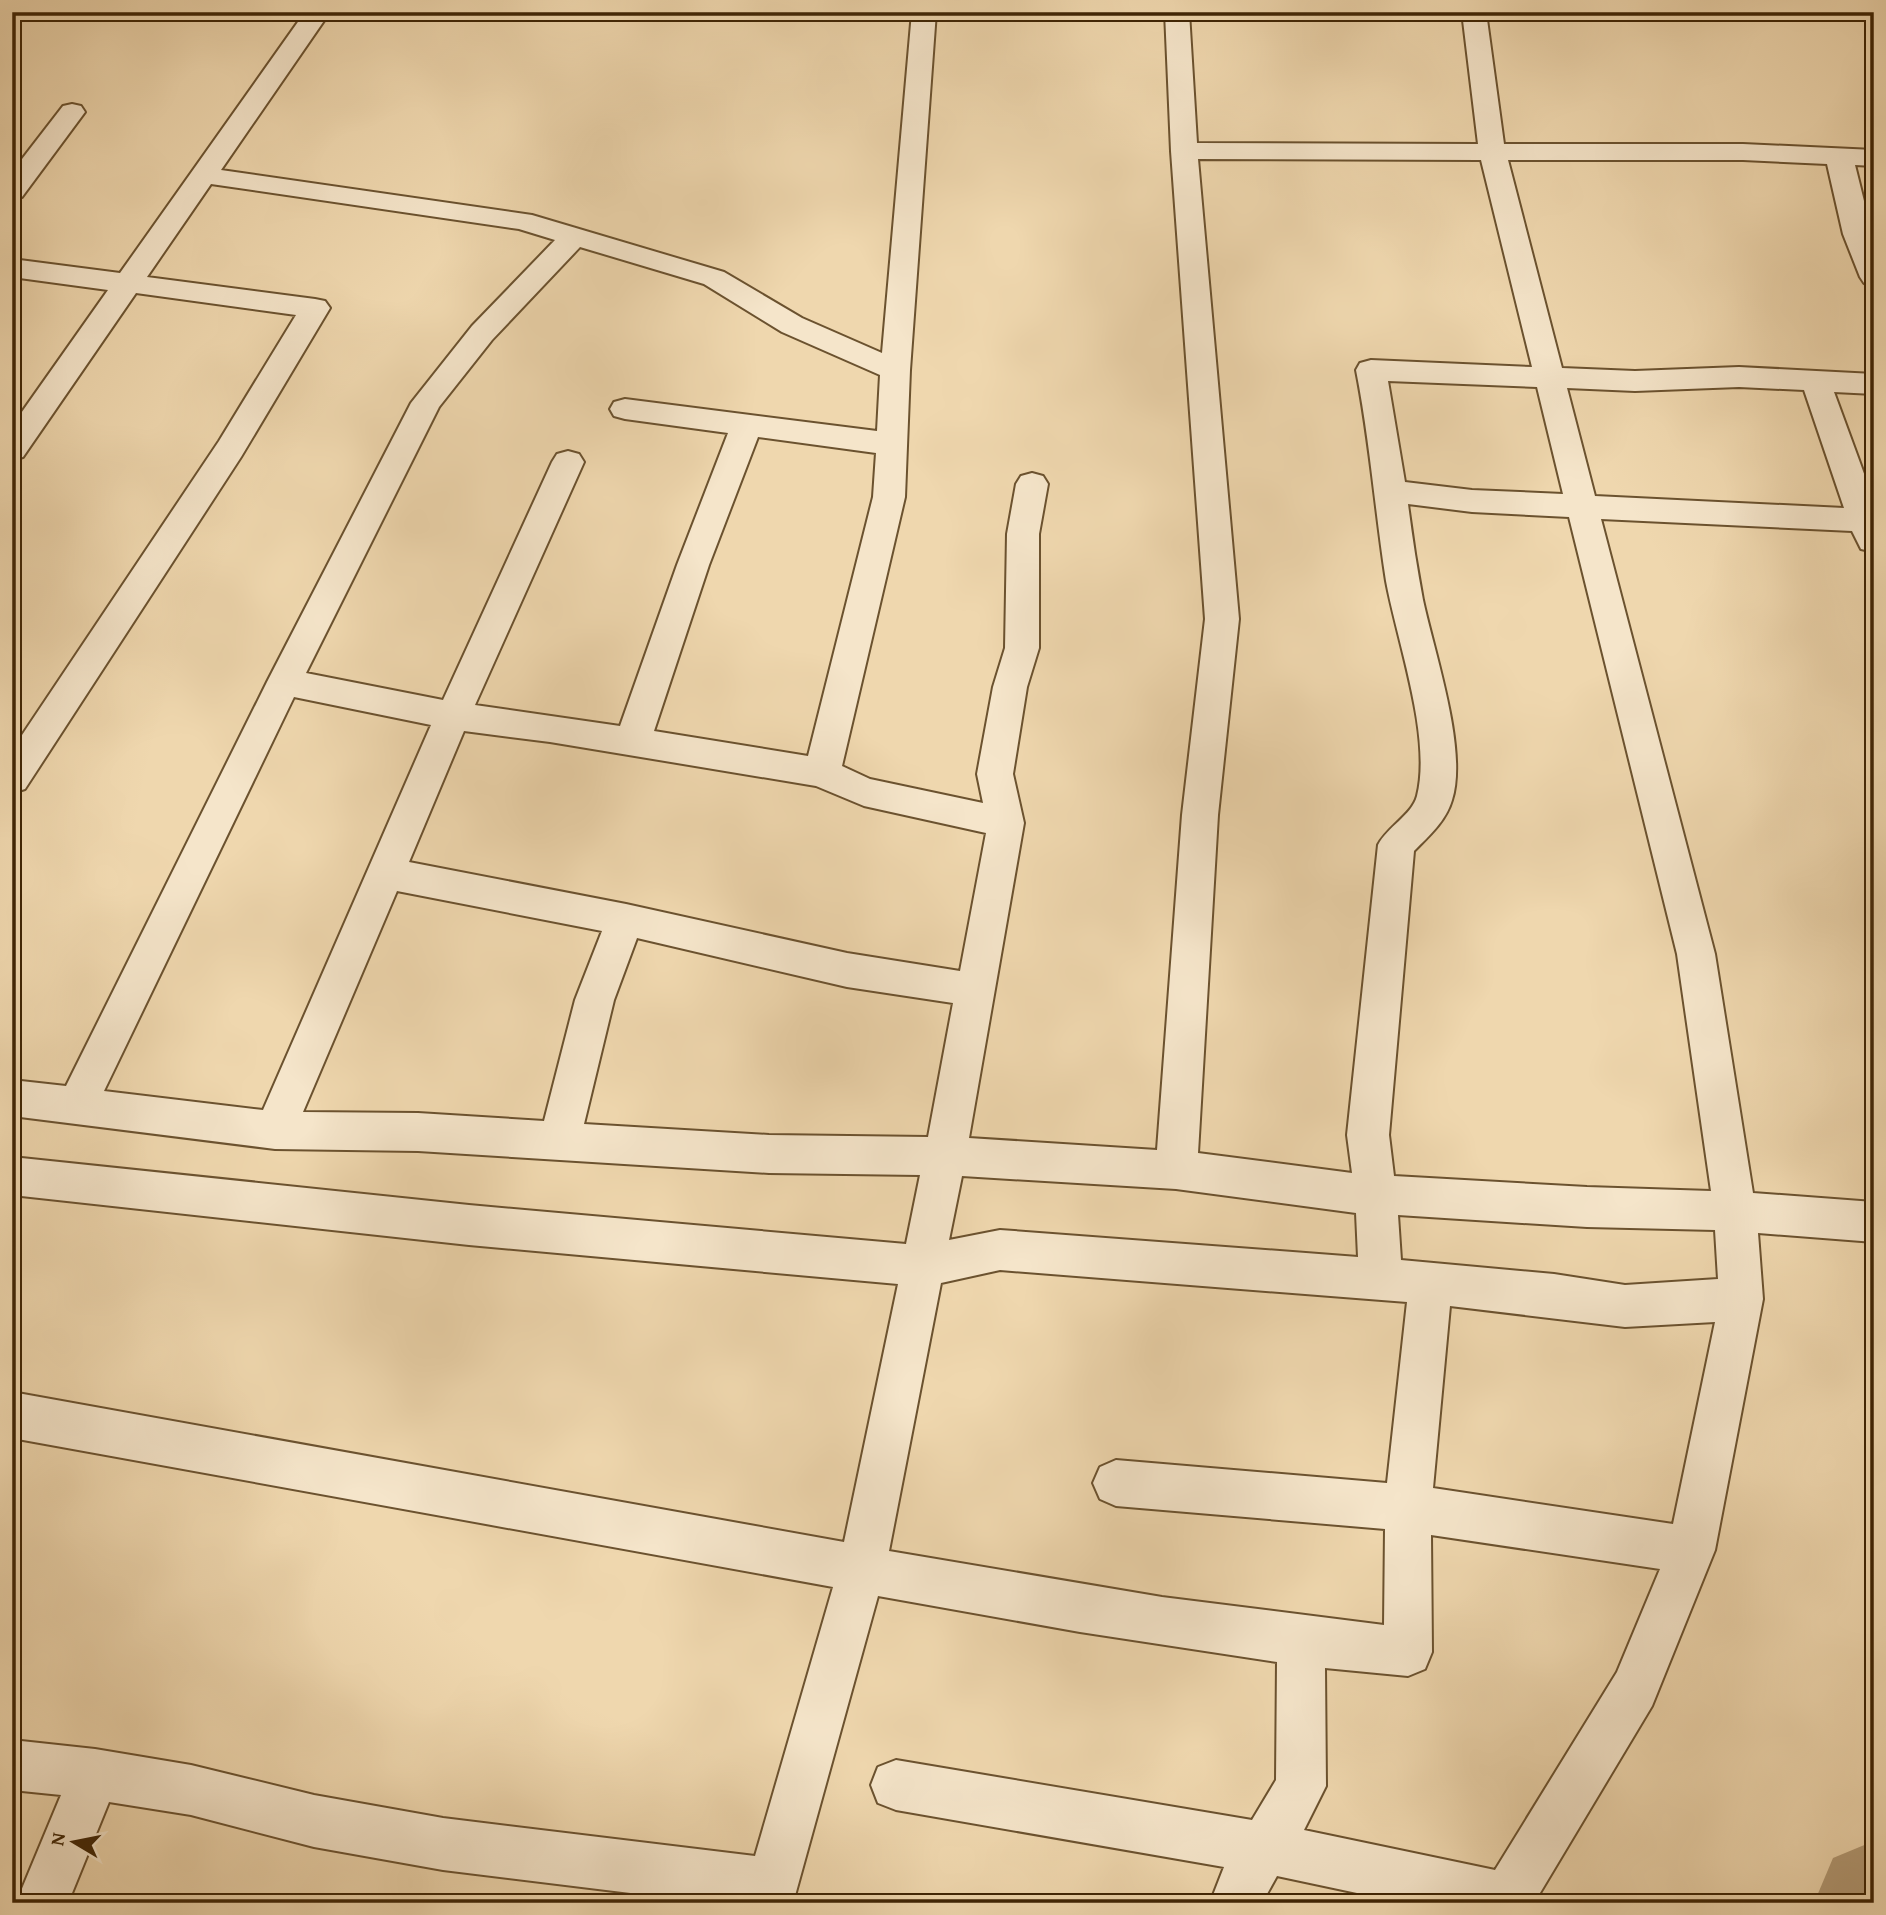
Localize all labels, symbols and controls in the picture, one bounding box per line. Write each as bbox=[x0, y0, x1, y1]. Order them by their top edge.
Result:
north arrow bbox=[38, 1806, 108, 1876]
text: N bbox=[42, 1830, 72, 1848]

